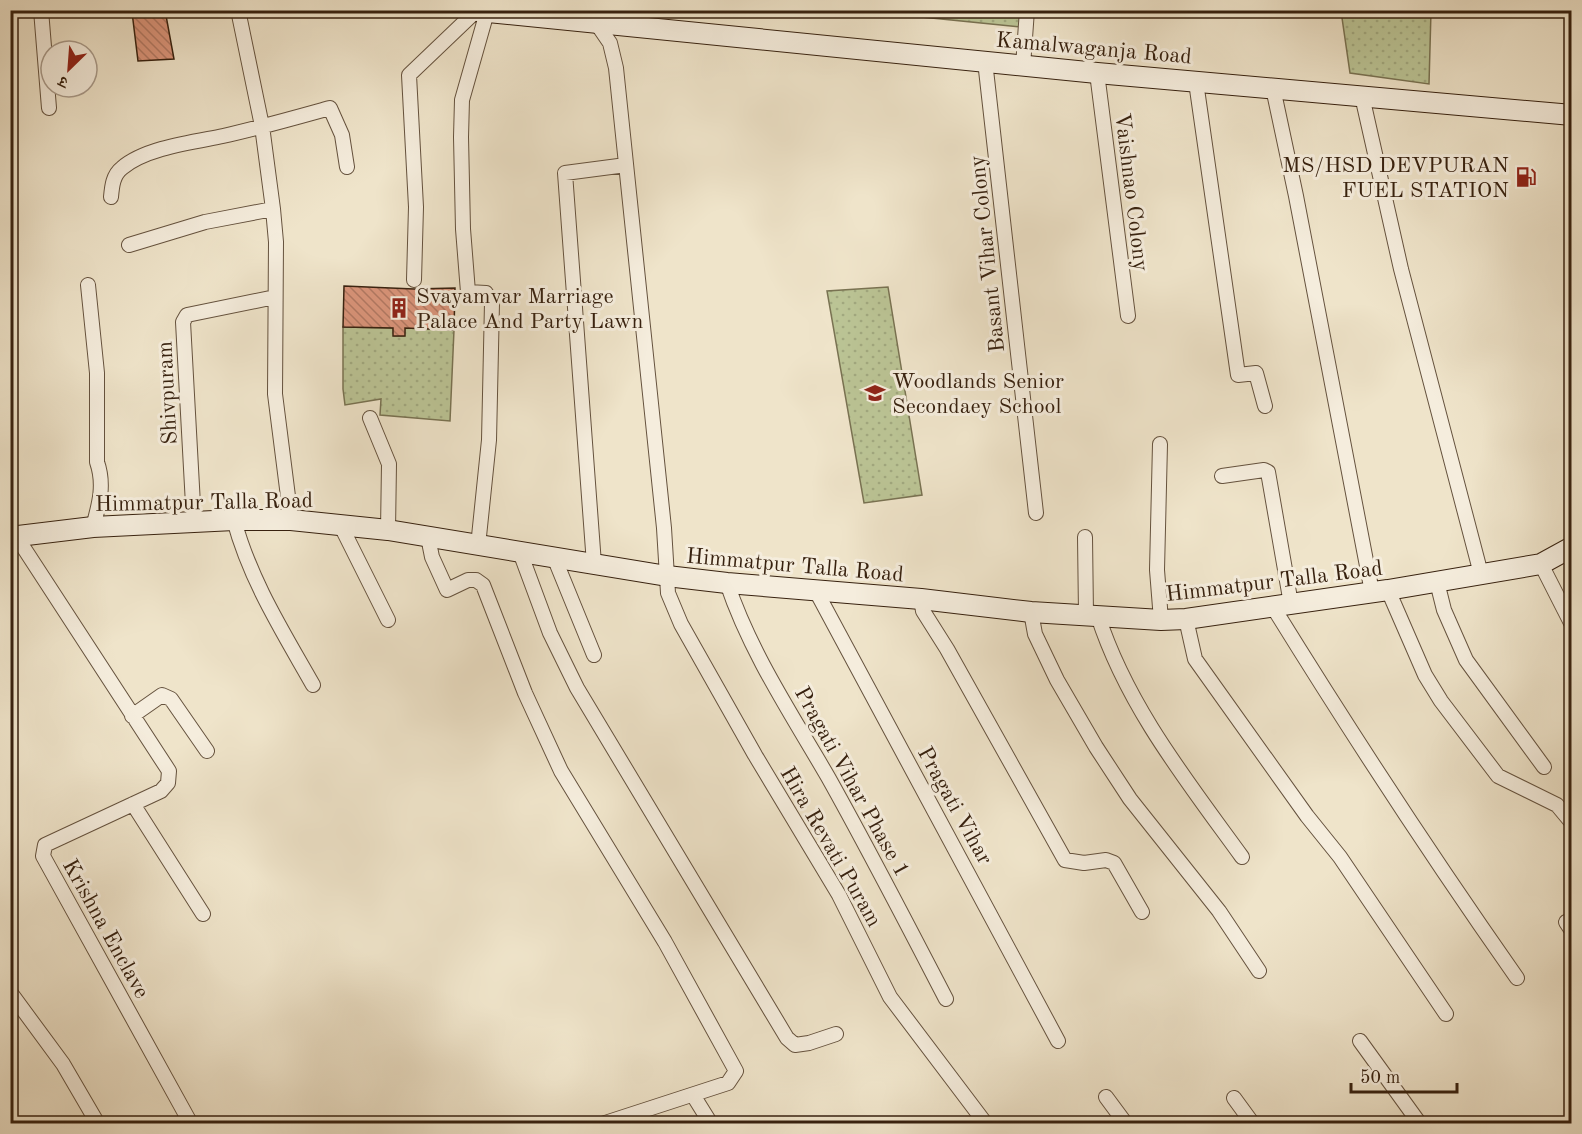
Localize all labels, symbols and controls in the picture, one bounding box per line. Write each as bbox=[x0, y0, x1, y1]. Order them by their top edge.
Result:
street label: Kamalwaganja Road bbox=[995, 29, 1193, 69]
north arrow bbox=[39, 39, 99, 99]
text: उ bbox=[55, 71, 71, 90]
street label: Vaishnao Colony bbox=[1110, 112, 1152, 273]
street label: Basant Vihar Colony bbox=[967, 154, 1009, 354]
place label: MS/HSD DEVPURAN FUEL STATION bbox=[1282, 155, 1509, 202]
fuel station icon: MS/HSD DEVPURAN FUEL STATION bbox=[1514, 165, 1538, 189]
place label: Svayamvar Marriage Palace And Party Lawn bbox=[416, 286, 643, 333]
building icon: Svayamvar Marriage Palace And Party Lawn bbox=[387, 296, 411, 320]
street label: Shivpuram bbox=[154, 341, 182, 445]
place label: Woodlands Senior Secondaey School bbox=[892, 371, 1064, 418]
school or university icon: Woodlands Senior Secondaey School bbox=[863, 381, 887, 405]
street label: Himmatpur Talla Road bbox=[95, 490, 313, 516]
street label: Himmatpur Talla Road bbox=[685, 546, 905, 586]
street label: Himmatpur Talla Road bbox=[1164, 558, 1384, 606]
street label: Pragati Vihar Phase 1 bbox=[790, 683, 913, 881]
street label: Pragati Vihar bbox=[913, 743, 996, 869]
street label: Hira Revati Puram bbox=[776, 763, 885, 931]
street label: Krishna Enclave bbox=[58, 856, 153, 1002]
scale bar bbox=[1351, 1056, 1458, 1094]
text: 50 m bbox=[1360, 1069, 1400, 1087]

